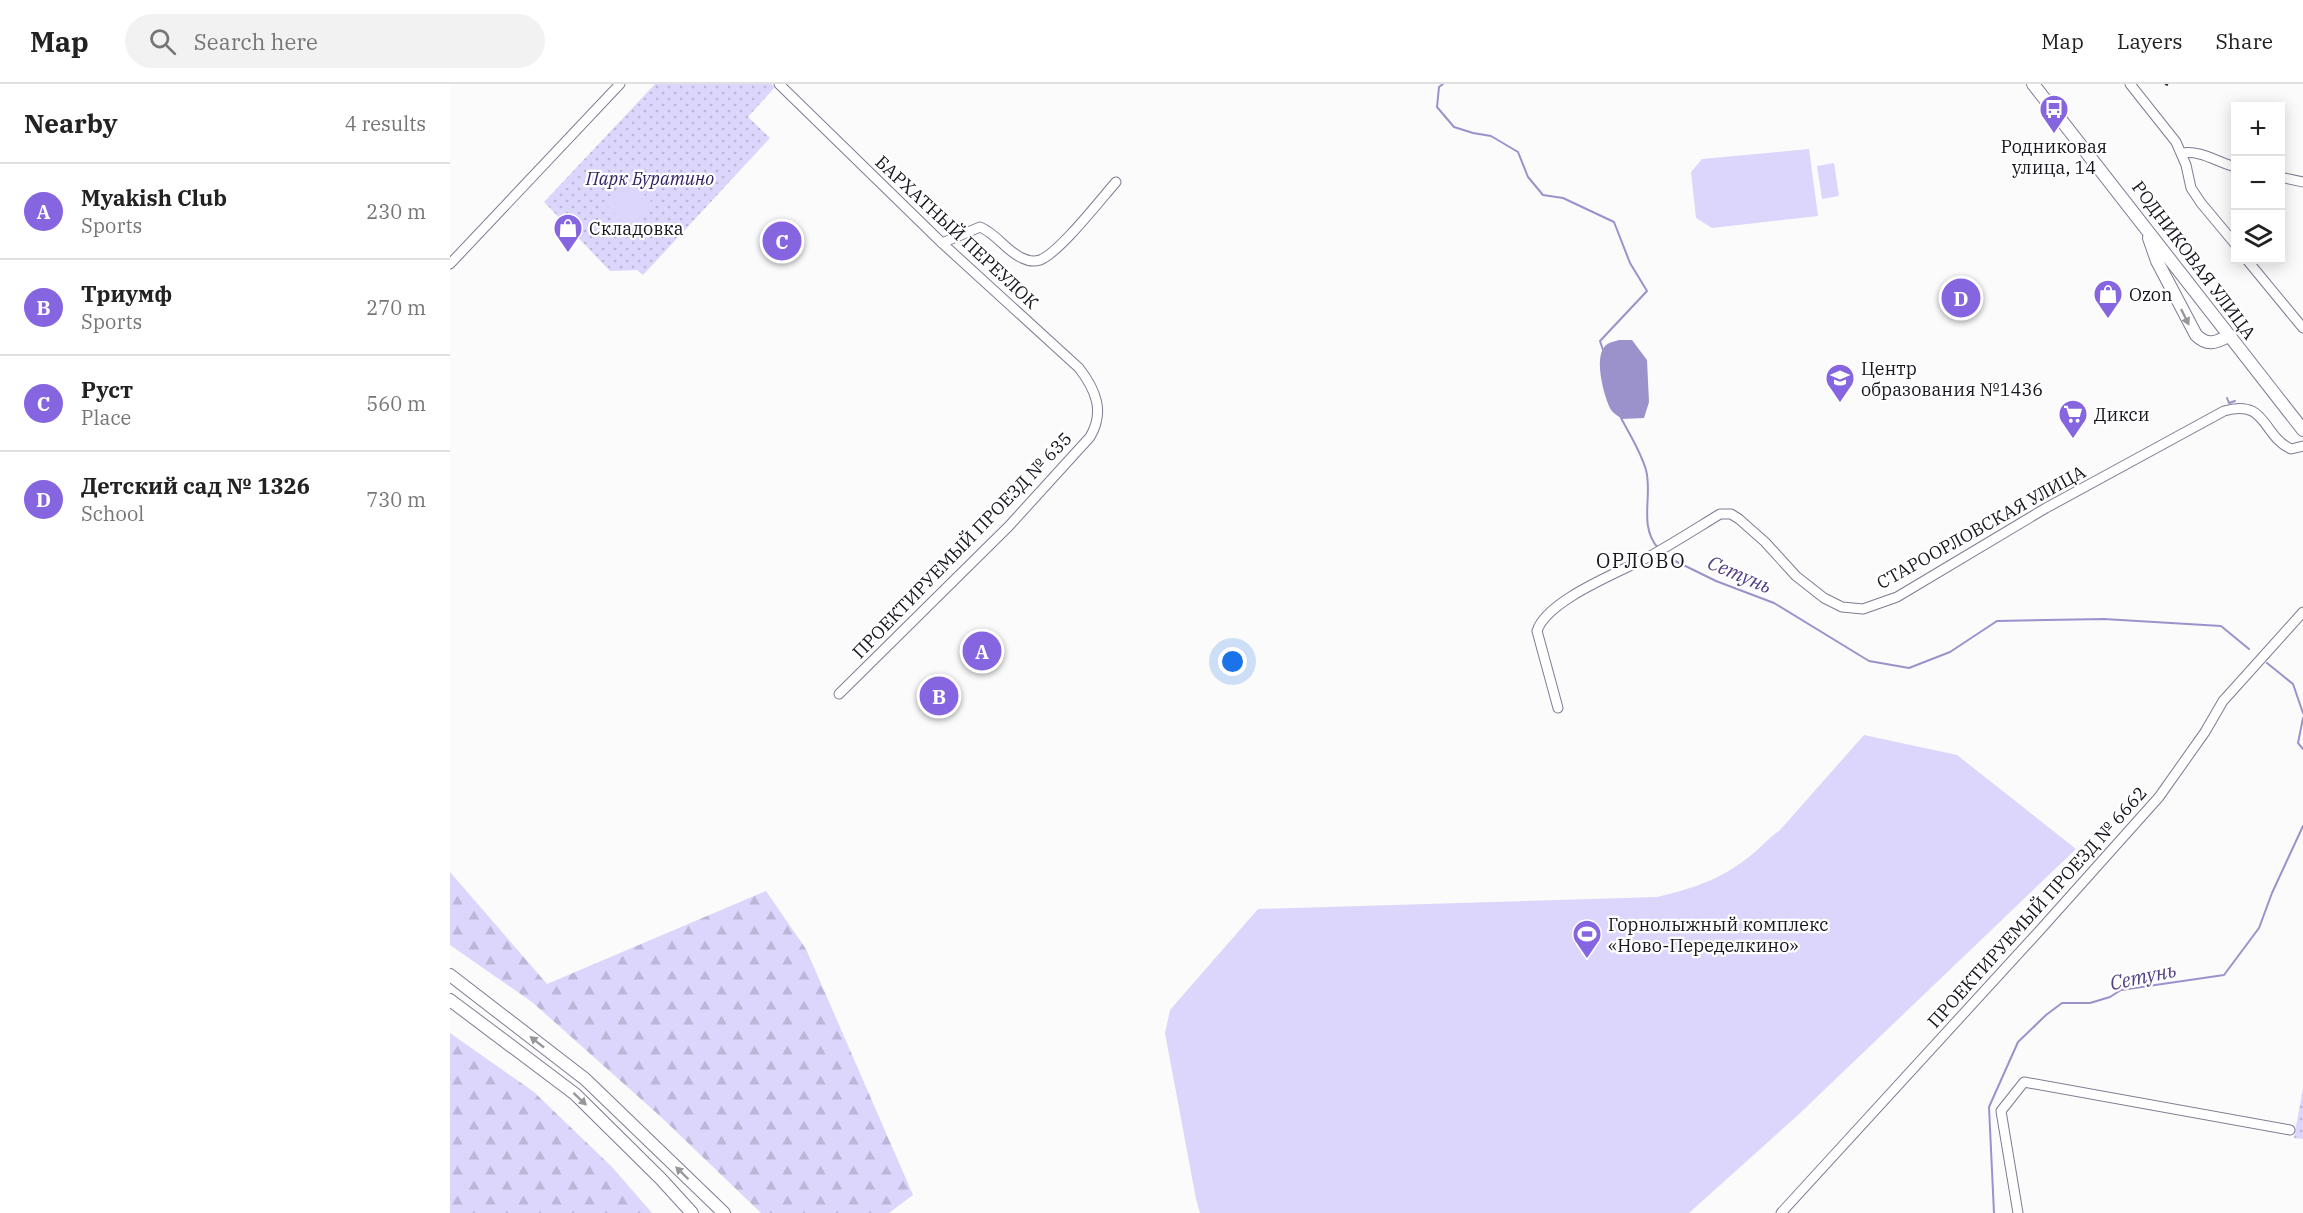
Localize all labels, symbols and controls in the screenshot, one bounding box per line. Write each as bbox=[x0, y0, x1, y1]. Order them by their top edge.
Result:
search box bbox=[125, 14, 545, 68]
text: Map bbox=[30, 23, 89, 60]
icon: search bbox=[146, 25, 179, 58]
text: Search here bbox=[194, 27, 318, 56]
text: Map bbox=[2041, 27, 2084, 55]
text: Layers bbox=[2117, 27, 2183, 55]
text: Share bbox=[2216, 27, 2273, 55]
bus stop icon: Родниковая улица, 14 bbox=[2038, 93, 2070, 135]
map controls bbox=[2231, 102, 2285, 264]
button: + bbox=[2231, 102, 2285, 156]
text: Nearby bbox=[24, 106, 118, 140]
text: 4 results bbox=[345, 110, 426, 137]
place label: Родниковая улица, 14 bbox=[2001, 135, 2107, 179]
street label: БАРХАТНЫЙ ПЕРЕУЛОК bbox=[871, 150, 1044, 314]
button: − bbox=[2231, 156, 2285, 210]
park label: Парк Буратино bbox=[585, 167, 714, 190]
street label: РОДНИКОВАЯ УЛИЦА bbox=[2127, 176, 2262, 344]
text: Myakish Club bbox=[81, 183, 227, 212]
text: A bbox=[37, 198, 50, 225]
text: 230 m bbox=[366, 198, 426, 225]
button: layers bbox=[2231, 210, 2285, 264]
text: Sports bbox=[81, 212, 142, 239]
shop icon: Складовка bbox=[552, 212, 584, 254]
place label: Складовка bbox=[589, 217, 684, 240]
pin: C bbox=[762, 218, 802, 264]
pin: D bbox=[1942, 276, 1980, 320]
shop icon: Ozon bbox=[2092, 278, 2124, 320]
text: Триумф bbox=[81, 279, 172, 308]
place label: Ozon bbox=[2129, 283, 2173, 306]
text: B bbox=[36, 294, 51, 321]
text: 270 m bbox=[366, 294, 426, 321]
text: Sports bbox=[81, 308, 142, 335]
one-way arrow bbox=[2181, 309, 2190, 326]
place label: Центр образования №1436 bbox=[1861, 357, 2043, 401]
school or university icon: Центр образования №1436 bbox=[1824, 362, 1856, 404]
text: Руст bbox=[81, 375, 133, 404]
text: C bbox=[37, 390, 50, 417]
text: 560 m bbox=[366, 390, 426, 417]
supermarket icon: Дикси bbox=[2057, 398, 2089, 440]
place label: Дикси bbox=[2094, 403, 2150, 426]
text: Place bbox=[81, 404, 131, 431]
street label: ПРОЕКТИРУЕМЫЙ ПРОЕЗД № 635 bbox=[847, 427, 1077, 663]
street label: СТАРООРЛОВСКАЯ УЛИЦА bbox=[1873, 460, 2090, 594]
text: Детский сад № 1326 bbox=[81, 471, 310, 500]
text: D bbox=[36, 486, 51, 513]
text: 730 m bbox=[366, 486, 426, 513]
text: School bbox=[81, 500, 144, 527]
district label: ОРЛОВО bbox=[1596, 547, 1686, 574]
water label: Сетунь bbox=[1704, 548, 1776, 600]
pin: A bbox=[962, 628, 1002, 674]
your location bbox=[1218, 647, 1247, 676]
pin: B bbox=[920, 674, 958, 718]
street label: ПРОЕКТИРУЕМЫЙ ПРОЕЗД № 6662 bbox=[1922, 781, 2152, 1033]
place label: Горнолыжный комплекс «Ново-Переделкино» bbox=[1608, 913, 1828, 957]
sports icon: Горнолыжный комплекс «Ново-Переделкино» bbox=[1571, 918, 1603, 960]
water label: Сетунь bbox=[2107, 956, 2179, 996]
one-way arrow bbox=[530, 1037, 545, 1049]
one-way arrow bbox=[572, 1092, 587, 1106]
one-way arrow bbox=[675, 1166, 689, 1180]

